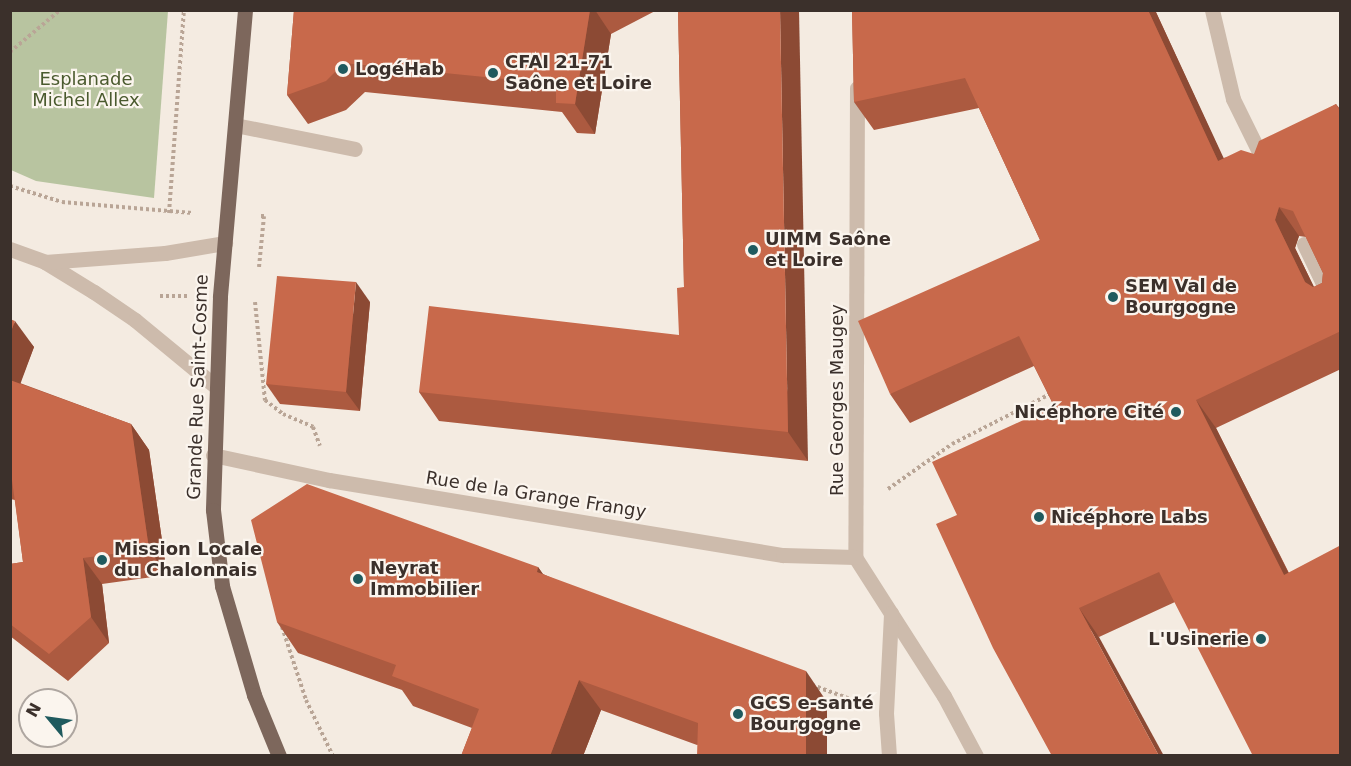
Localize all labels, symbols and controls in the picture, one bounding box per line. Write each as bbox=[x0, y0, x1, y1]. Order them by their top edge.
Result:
place label: CFAI 21-71 Saône et Loire bbox=[505, 52, 652, 94]
place label: LogéHab bbox=[355, 58, 444, 80]
marker: LogéHab bbox=[336, 62, 350, 76]
marker: CFAI 21-71 Saône et Loire bbox=[486, 66, 500, 80]
park label: Esplanade Michel Allex bbox=[32, 69, 140, 112]
place label: UIMM Saône et Loire bbox=[765, 229, 891, 272]
marker: UIMM Saône et Loire bbox=[746, 243, 760, 257]
street label: Grande Rue Saint-Cosme bbox=[183, 274, 213, 500]
place label: SEM Val de Bourgogne bbox=[1125, 276, 1237, 318]
marker: SEM Val de Bourgogne bbox=[1106, 290, 1120, 304]
street label: Rue Georges Maugey bbox=[826, 304, 848, 496]
place label: Nicéphore Cité bbox=[1014, 401, 1164, 423]
marker: Nicéphore Cité bbox=[1169, 405, 1183, 419]
street label: Rue de la Grange Frangy bbox=[424, 467, 648, 523]
place label: Nicéphore Labs bbox=[1051, 506, 1208, 528]
marker: Nicéphore Labs bbox=[1032, 510, 1046, 524]
place label: Mission Locale du Chalonnais bbox=[114, 539, 262, 582]
marker: Mission Locale du Chalonnais bbox=[95, 553, 109, 567]
place label: Neyrat Immobilier bbox=[370, 558, 479, 600]
marker: Neyrat Immobilier bbox=[351, 572, 365, 586]
place label: L'Usinerie bbox=[1148, 628, 1249, 650]
marker: L'Usinerie bbox=[1254, 632, 1268, 646]
north arrow bbox=[18, 688, 78, 748]
place label: GCS e-santé Bourgogne bbox=[750, 693, 874, 736]
text: N bbox=[22, 700, 45, 720]
marker: GCS e-santé Bourgogne bbox=[731, 707, 745, 721]

